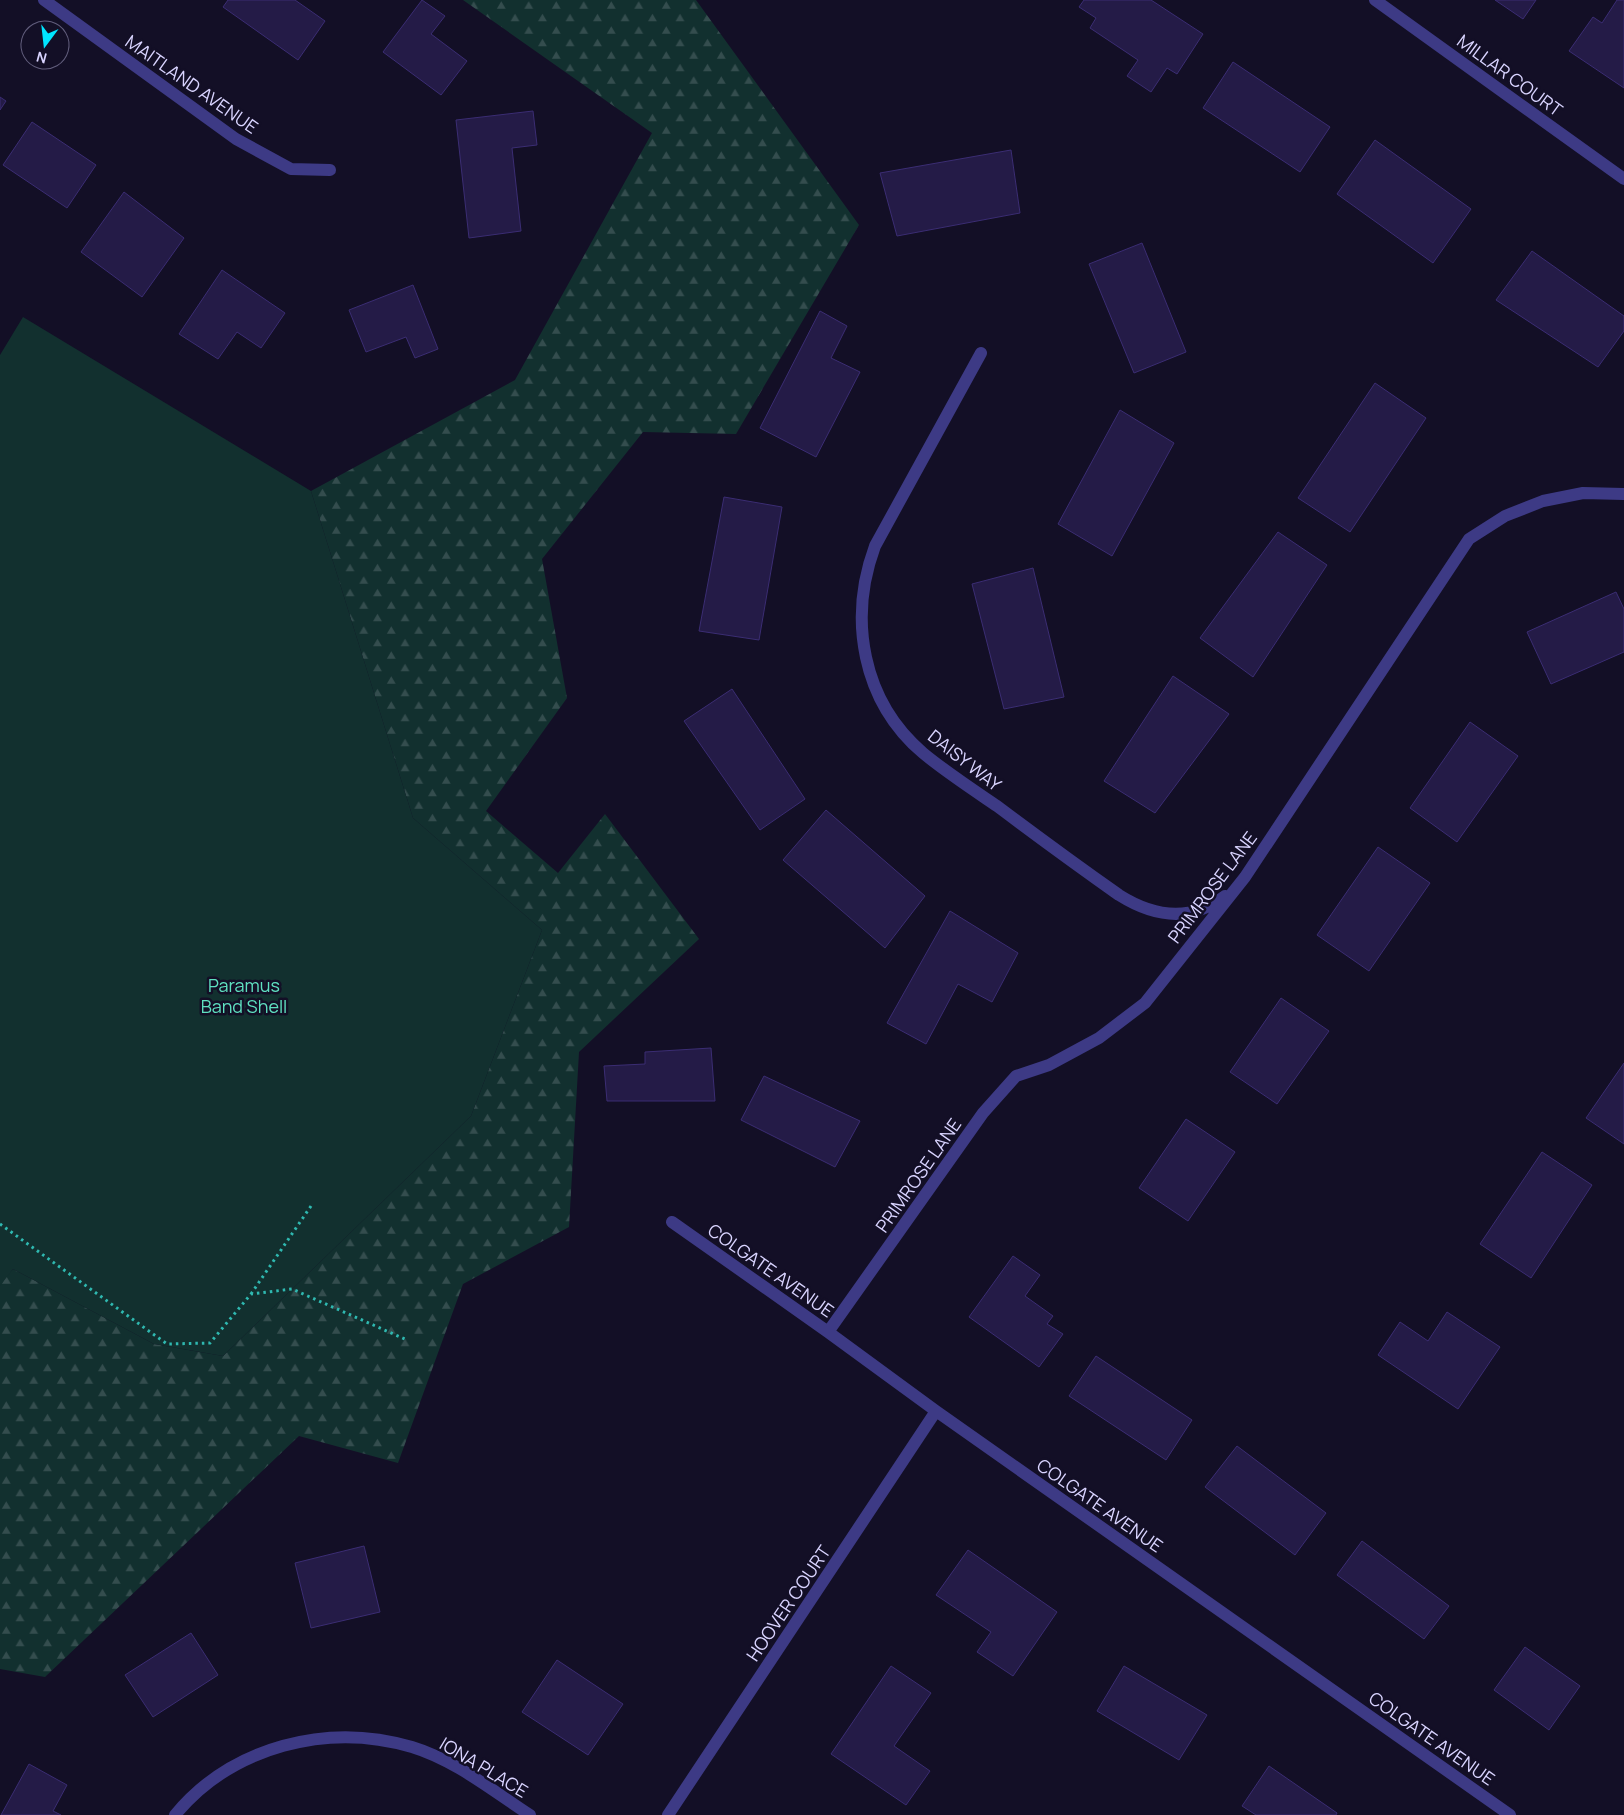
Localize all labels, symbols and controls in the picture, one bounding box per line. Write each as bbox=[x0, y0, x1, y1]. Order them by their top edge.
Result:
north arrow bbox=[20, 20, 70, 70]
street label: MAITLAND AVENUE bbox=[121, 29, 263, 139]
street label: MILLAR COURT bbox=[1453, 29, 1568, 122]
text: N bbox=[34, 48, 49, 69]
street label: DAISY WAY bbox=[923, 724, 1007, 797]
street label: PRIMROSE LANE bbox=[1162, 826, 1262, 948]
park label: Paramus Band Shell bbox=[201, 973, 287, 1018]
street label: PRIMROSE LANE bbox=[870, 1113, 966, 1237]
street label: COLGATE AVENUE bbox=[703, 1218, 839, 1322]
street label: COLGATE AVENUE bbox=[1032, 1453, 1168, 1557]
street label: HOOVER COURT bbox=[740, 1540, 836, 1665]
street label: COLGATE AVENUE bbox=[1364, 1686, 1500, 1790]
street label: IONA PLACE bbox=[435, 1731, 533, 1803]

